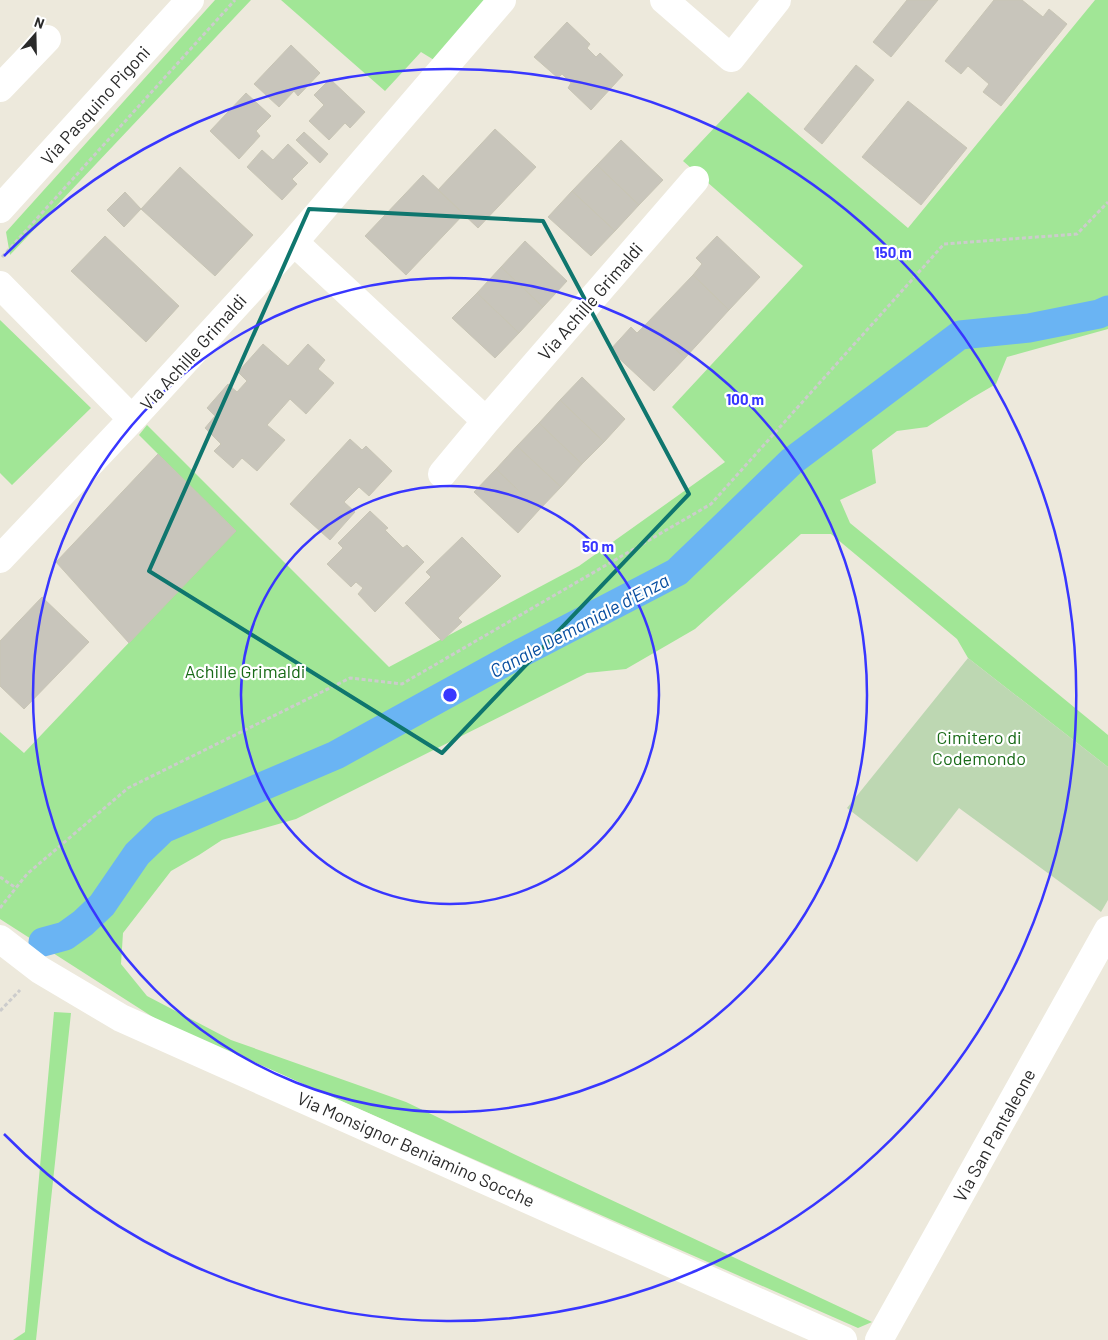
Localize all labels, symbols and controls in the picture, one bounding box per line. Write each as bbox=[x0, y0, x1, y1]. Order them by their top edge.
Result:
north arrow bbox=[10, 10, 60, 60]
text: N bbox=[32, 13, 47, 32]
street label: Via Pasquino Pigoni bbox=[36, 41, 154, 169]
street label: Via Achille Grimaldi bbox=[533, 238, 647, 364]
text: 150 m bbox=[874, 243, 912, 261]
street label: Via Achille Grimaldi bbox=[135, 289, 251, 415]
text: 100 m bbox=[726, 390, 764, 408]
text: 50 m bbox=[582, 537, 614, 555]
water label: Canale Demaniale d'Enza bbox=[485, 568, 673, 682]
park label: Achille Grimaldi bbox=[185, 660, 305, 682]
centre of rings bbox=[441, 686, 459, 704]
park label: Cimitero di Codemondo bbox=[932, 726, 1026, 769]
street label: Via San Pantaleone bbox=[948, 1065, 1040, 1205]
street label: Via Monsignor Beniamino Socche bbox=[294, 1087, 538, 1211]

